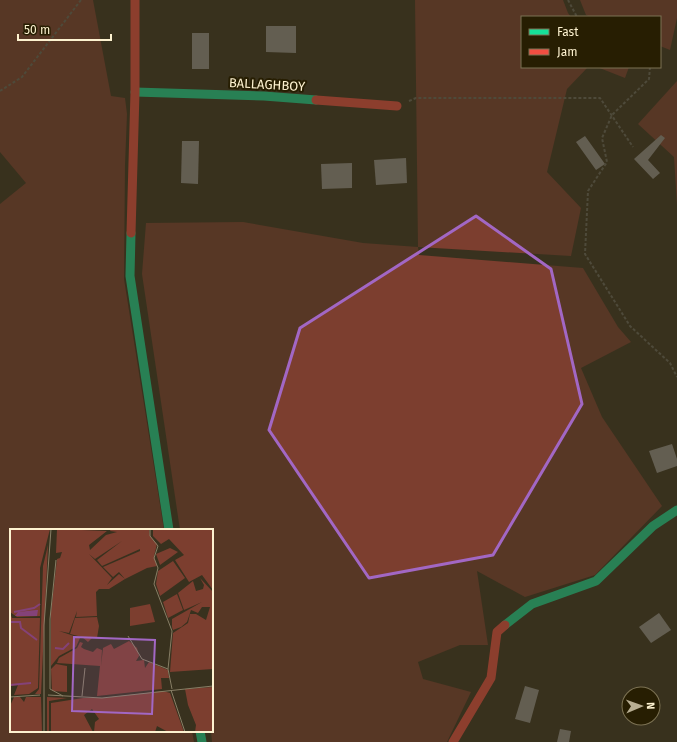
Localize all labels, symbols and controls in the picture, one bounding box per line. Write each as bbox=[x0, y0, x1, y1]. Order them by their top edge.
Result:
scale bar bbox=[18, 16, 111, 42]
legend bbox=[521, 16, 661, 68]
text: 50 m bbox=[24, 23, 50, 37]
text: Fast bbox=[557, 25, 579, 39]
text: Jam bbox=[557, 45, 577, 59]
street label: BALLAGHBOY bbox=[229, 75, 306, 94]
inset map bbox=[10, 529, 213, 732]
north arrow bbox=[621, 686, 661, 726]
text: N bbox=[644, 702, 657, 710]

